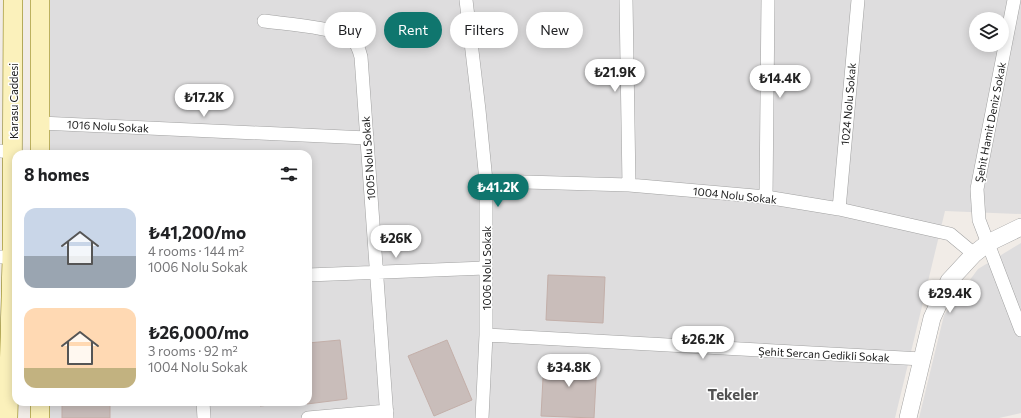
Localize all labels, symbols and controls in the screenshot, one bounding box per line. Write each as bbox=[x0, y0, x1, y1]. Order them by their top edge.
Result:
chip: Buy bbox=[324, 12, 376, 48]
chip: Rent bbox=[384, 12, 442, 48]
chip: Filters bbox=[450, 12, 518, 48]
chip: New bbox=[526, 12, 583, 48]
map controls bbox=[969, 12, 1009, 52]
button: layers bbox=[969, 12, 1009, 52]
pin: ₺21.9K bbox=[582, 59, 648, 93]
street label: Şehit Hamit Deniz Sokak bbox=[972, 61, 1008, 183]
street label: 1024 Nolu Sokak bbox=[838, 62, 858, 146]
street label: Karasu Caddesi bbox=[7, 63, 20, 139]
text: ₺21.9K bbox=[594, 64, 636, 80]
pin: ₺14.4K bbox=[747, 65, 813, 99]
text: ₺14.4K bbox=[759, 70, 801, 86]
pin: ₺17.2K bbox=[171, 84, 237, 118]
text: ₺17.2K bbox=[184, 89, 224, 105]
street label: 1005 Nolu Sokak bbox=[359, 116, 377, 200]
street label: 1016 Nolu Sokak bbox=[67, 117, 149, 135]
icon: filters bbox=[278, 163, 300, 185]
text: 8 homes bbox=[24, 164, 89, 185]
pin: ₺41.2K bbox=[465, 174, 531, 208]
text: ₺41.2K bbox=[477, 179, 519, 195]
street label: 1004 Nolu Sokak bbox=[692, 184, 778, 206]
text: ₺41,200/mo bbox=[148, 222, 246, 243]
icon: home bbox=[56, 224, 104, 272]
pin: ₺26K bbox=[372, 225, 420, 259]
street label: 1006 Nolu Sokak bbox=[480, 226, 493, 310]
text: ₺26K bbox=[379, 230, 413, 246]
text: 4 rooms · 144 m² bbox=[148, 243, 244, 259]
text: 1006 Nolu Sokak bbox=[148, 259, 248, 275]
pin: ₺29.4K bbox=[917, 280, 983, 314]
text: ₺29.4K bbox=[928, 285, 972, 301]
text: ₺26,000/mo bbox=[148, 322, 249, 343]
icon: home bbox=[56, 324, 104, 372]
pin: ₺26.2K bbox=[670, 326, 736, 360]
text: ₺26.2K bbox=[681, 331, 725, 347]
text: 3 rooms · 92 m² bbox=[148, 343, 238, 359]
street label: Şehit Sercan Gedikli Sokak bbox=[758, 344, 890, 364]
pin: ₺34.8K bbox=[536, 354, 602, 388]
text: 1004 Nolu Sokak bbox=[148, 359, 248, 375]
text: ₺34.8K bbox=[547, 359, 591, 375]
district label: Tekeler bbox=[708, 385, 758, 403]

